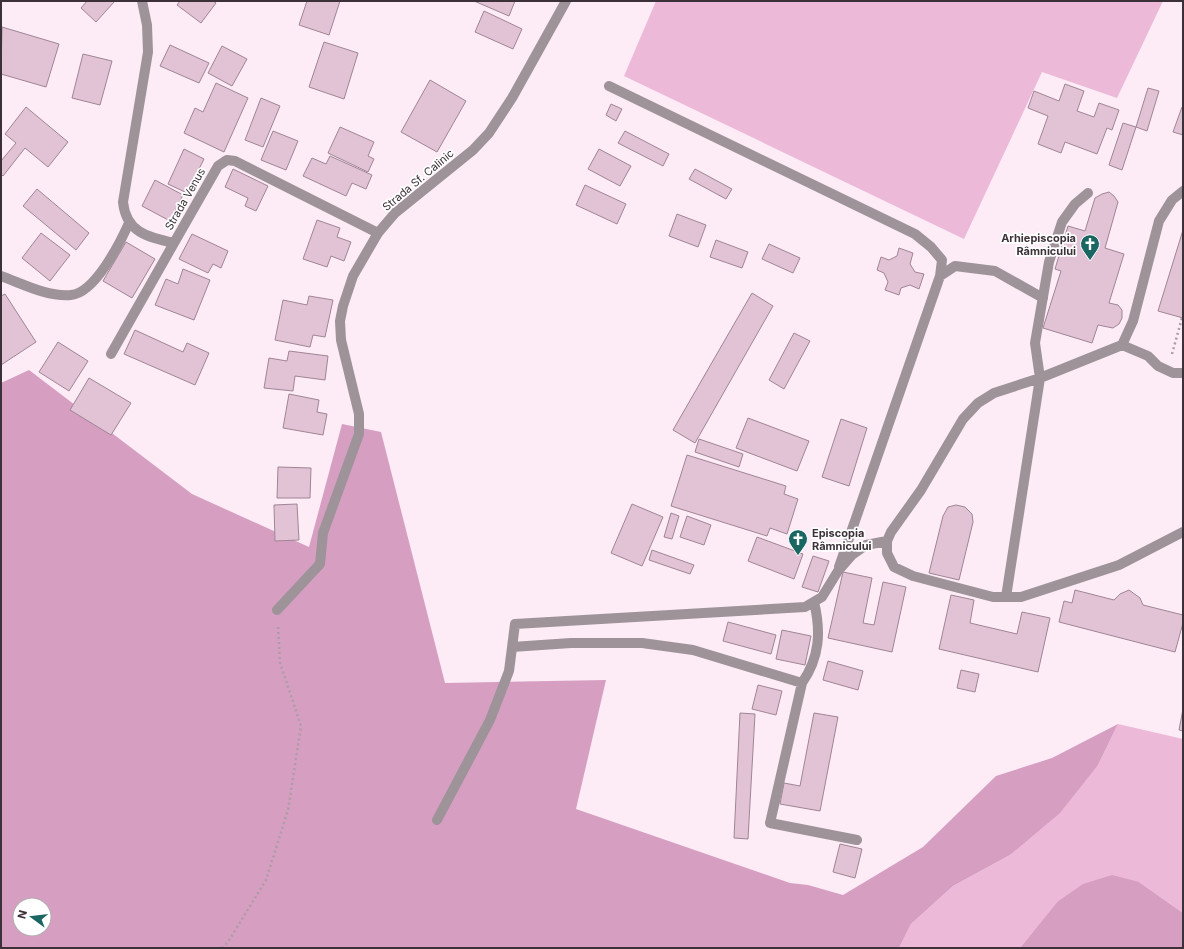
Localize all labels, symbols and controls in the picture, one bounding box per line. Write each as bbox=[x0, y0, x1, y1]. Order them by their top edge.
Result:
street label: Strada Sf. Calinic bbox=[380, 146, 456, 214]
street label: Strada Venus bbox=[162, 165, 208, 232]
place label: Arhiepiscopia Râmnicului bbox=[1001, 231, 1076, 258]
church icon: Arhiepiscopia Râmnicului bbox=[1079, 233, 1101, 261]
place label: Episcopia Râmnicului bbox=[812, 526, 872, 553]
church icon: Episcopia Râmnicului bbox=[787, 528, 809, 556]
north arrow bbox=[12, 897, 52, 937]
text: N bbox=[14, 909, 30, 920]

